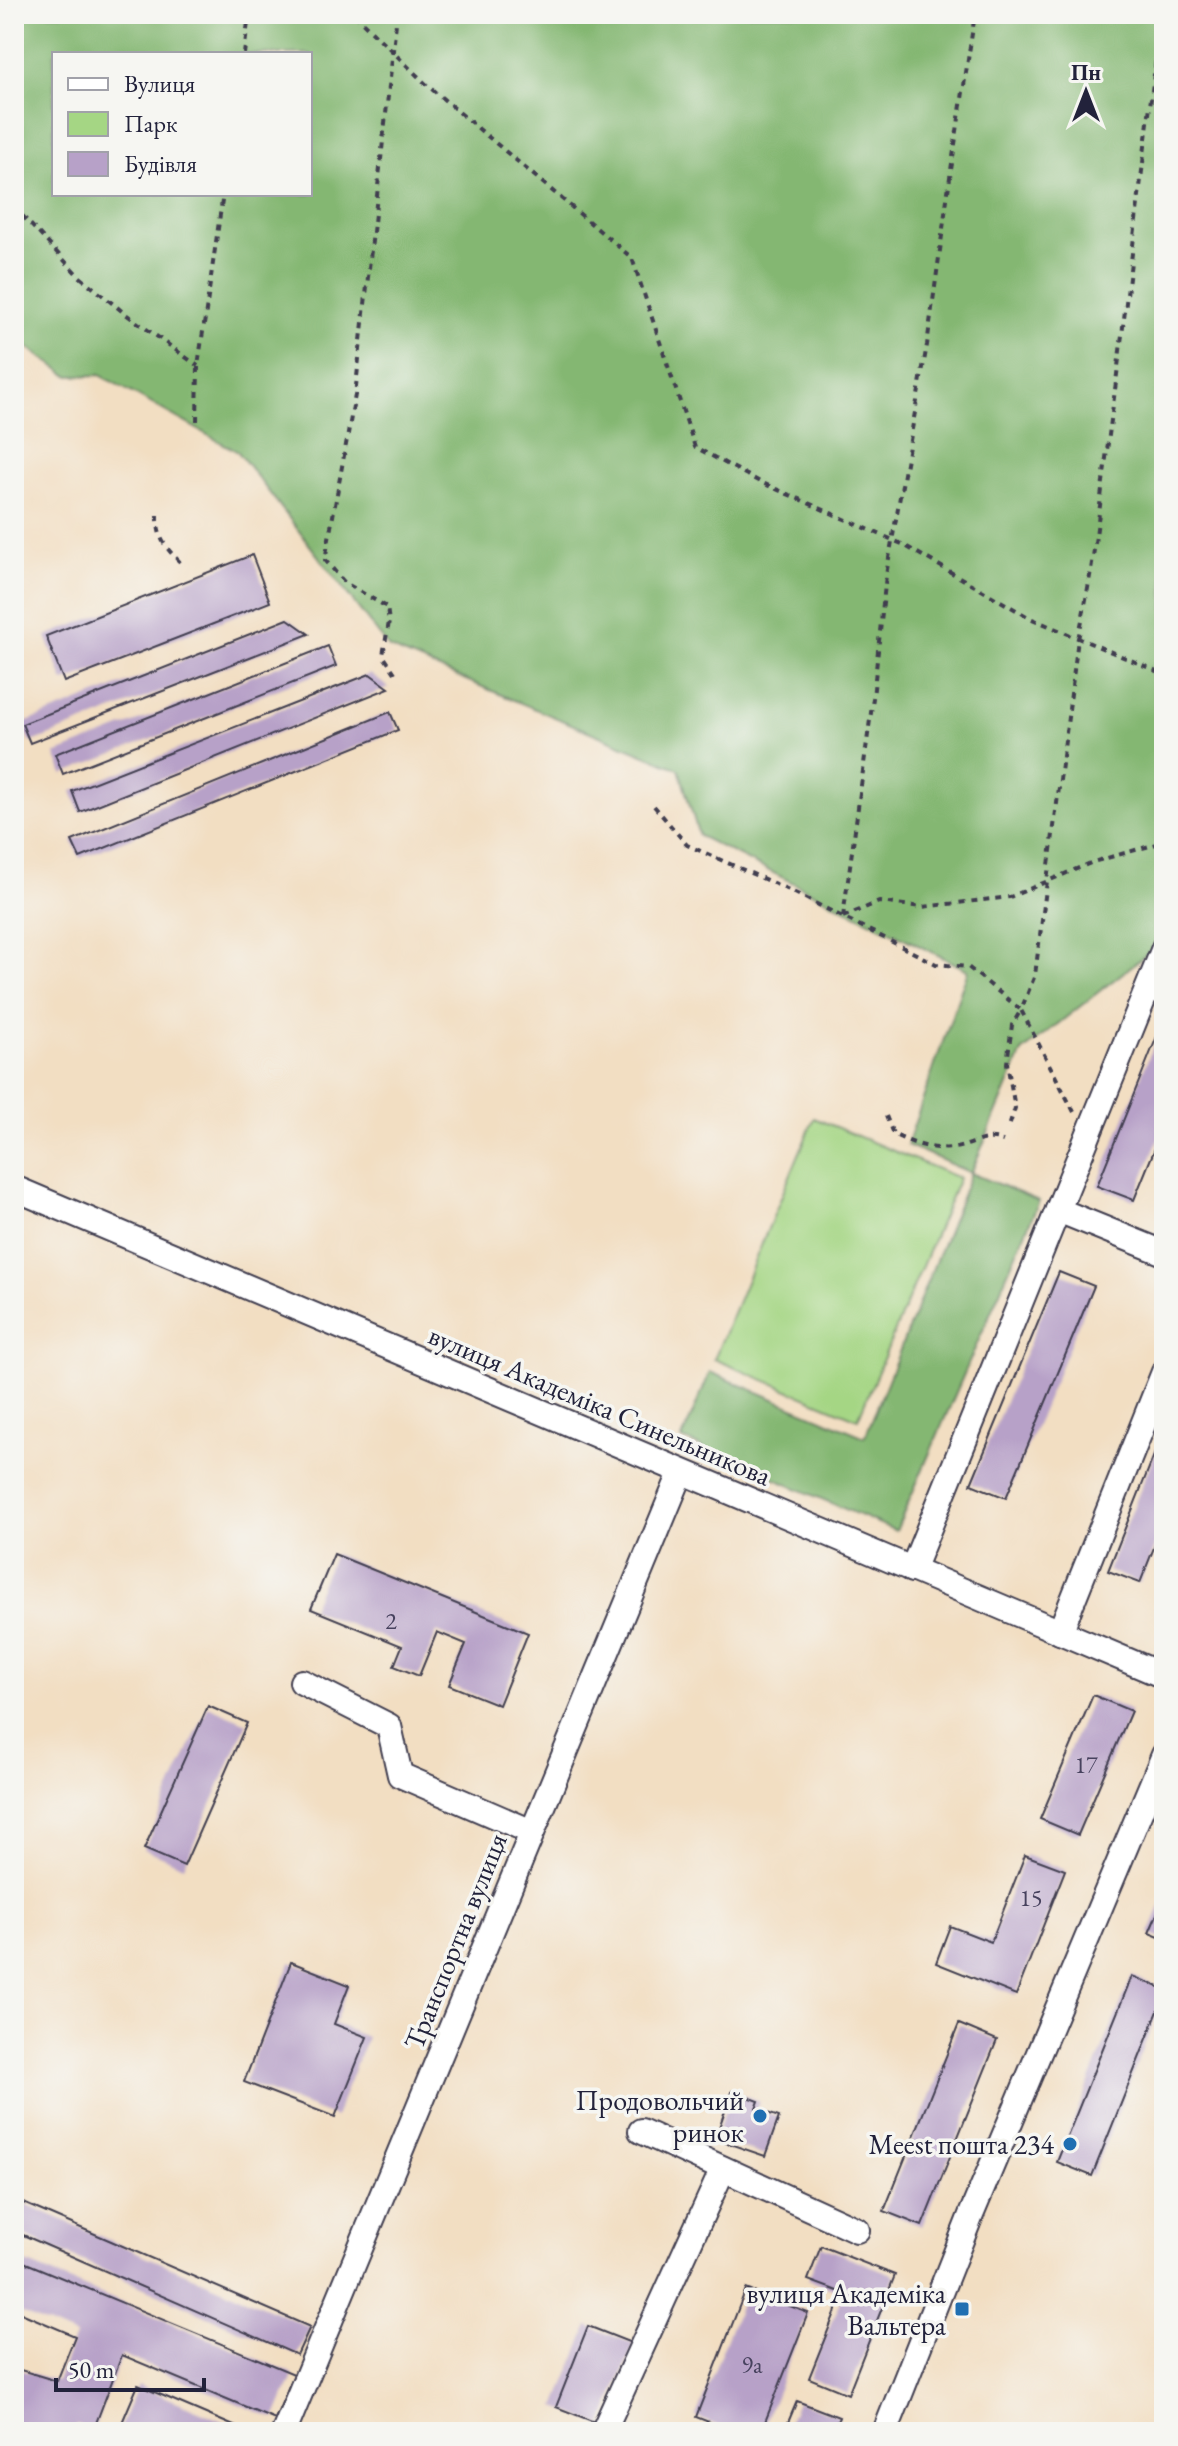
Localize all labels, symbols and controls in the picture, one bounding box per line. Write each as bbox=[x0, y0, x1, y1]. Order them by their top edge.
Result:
legend bbox=[52, 52, 312, 196]
north arrow bbox=[1046, 52, 1126, 132]
text: Пн bbox=[1071, 58, 1101, 87]
text: Вулиця bbox=[124, 68, 196, 99]
text: Парк bbox=[124, 108, 178, 139]
text: Будівля bbox=[124, 148, 197, 179]
street label: вулиця Академіка Синельникова bbox=[423, 1316, 777, 1494]
house number: 2 bbox=[385, 1605, 397, 1636]
house number: 17 bbox=[1074, 1749, 1098, 1780]
street label: Транспортна вулиця bbox=[395, 1828, 515, 2054]
house number: 15 bbox=[1019, 1882, 1043, 1913]
place label: Продовольчий ринок bbox=[575, 2082, 744, 2150]
marker: Продовольчий ринок bbox=[751, 2107, 769, 2125]
place label: Meest пошта 234 bbox=[868, 2126, 1055, 2162]
marker: Meest пошта 234 bbox=[1061, 2135, 1079, 2153]
place label: вулиця Академіка Вальтера bbox=[747, 2275, 947, 2343]
marker: вулиця Академіка Вальтера bbox=[953, 2300, 971, 2318]
scale bar bbox=[56, 2342, 204, 2392]
house number: 9а bbox=[741, 2349, 763, 2380]
text: 50 m bbox=[68, 2354, 115, 2385]

